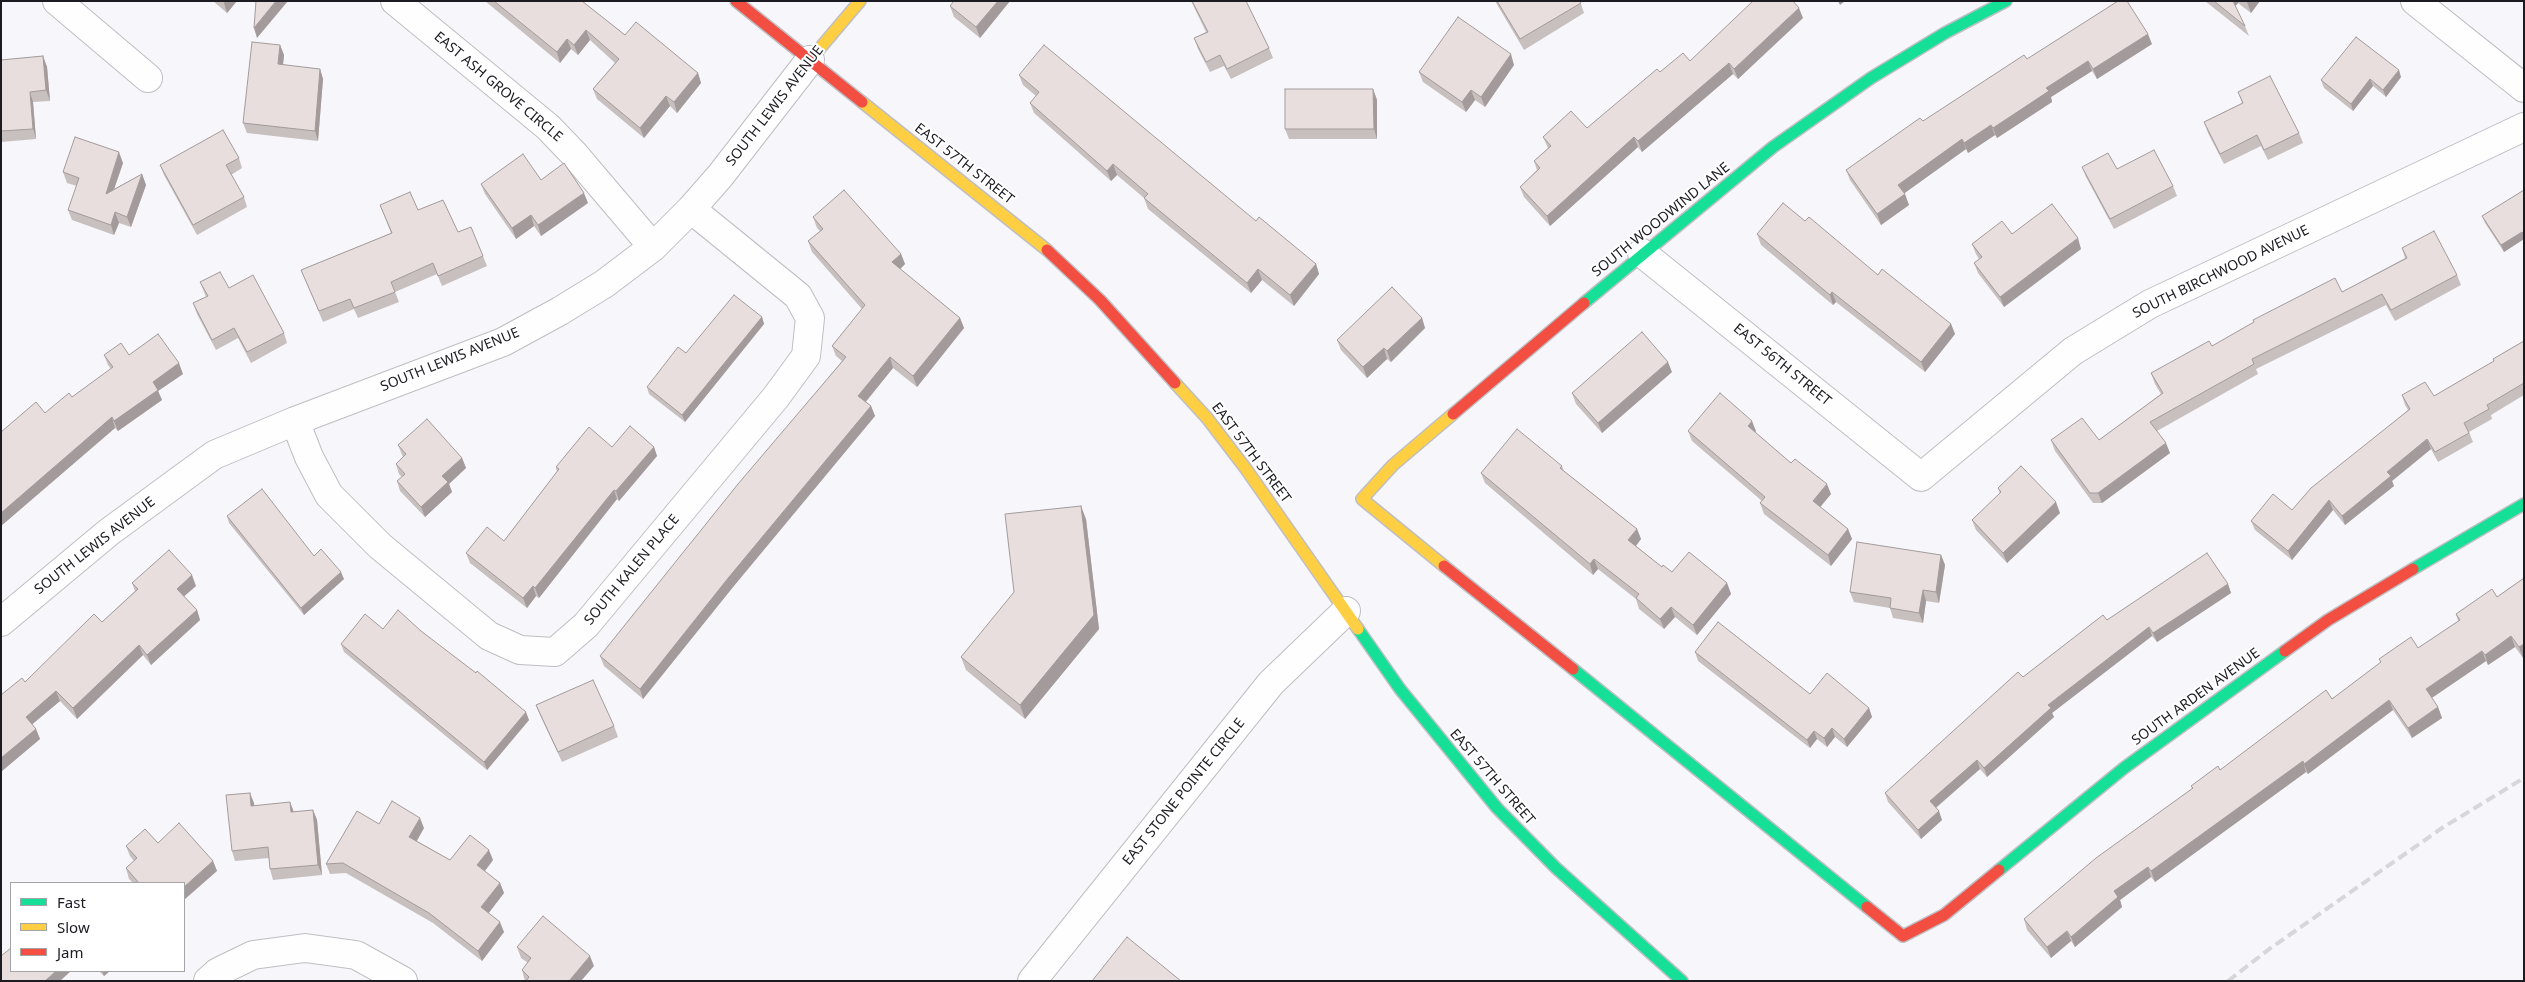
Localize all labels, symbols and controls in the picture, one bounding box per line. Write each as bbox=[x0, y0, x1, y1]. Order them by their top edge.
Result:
street label: EAST ASH GROVE CIRCLE bbox=[430, 28, 566, 146]
street label: SOUTH LEWIS AVENUE bbox=[723, 42, 827, 170]
street label: EAST 57TH STREET bbox=[911, 120, 1017, 208]
street label: SOUTH WOODWIND LANE bbox=[1589, 159, 1733, 281]
street label: SOUTH BIRCHWOOD AVENUE bbox=[2130, 222, 2312, 322]
street label: EAST 56TH STREET bbox=[1730, 320, 1834, 410]
street label: SOUTH LEWIS AVENUE bbox=[378, 324, 522, 396]
street label: EAST 57TH STREET bbox=[1208, 400, 1294, 506]
street label: SOUTH LEWIS AVENUE bbox=[31, 494, 159, 598]
street label: SOUTH KALEN PLACE bbox=[581, 511, 683, 629]
street label: SOUTH ARDEN AVENUE bbox=[2129, 645, 2263, 749]
street label: EAST STONE POINTE CIRCLE bbox=[1119, 715, 1249, 869]
street label: EAST 57TH STREET bbox=[1446, 726, 1538, 828]
legend bbox=[10, 882, 185, 972]
text: Fast bbox=[57, 892, 86, 912]
text: Slow bbox=[57, 917, 90, 937]
text: Jam bbox=[57, 942, 84, 962]

